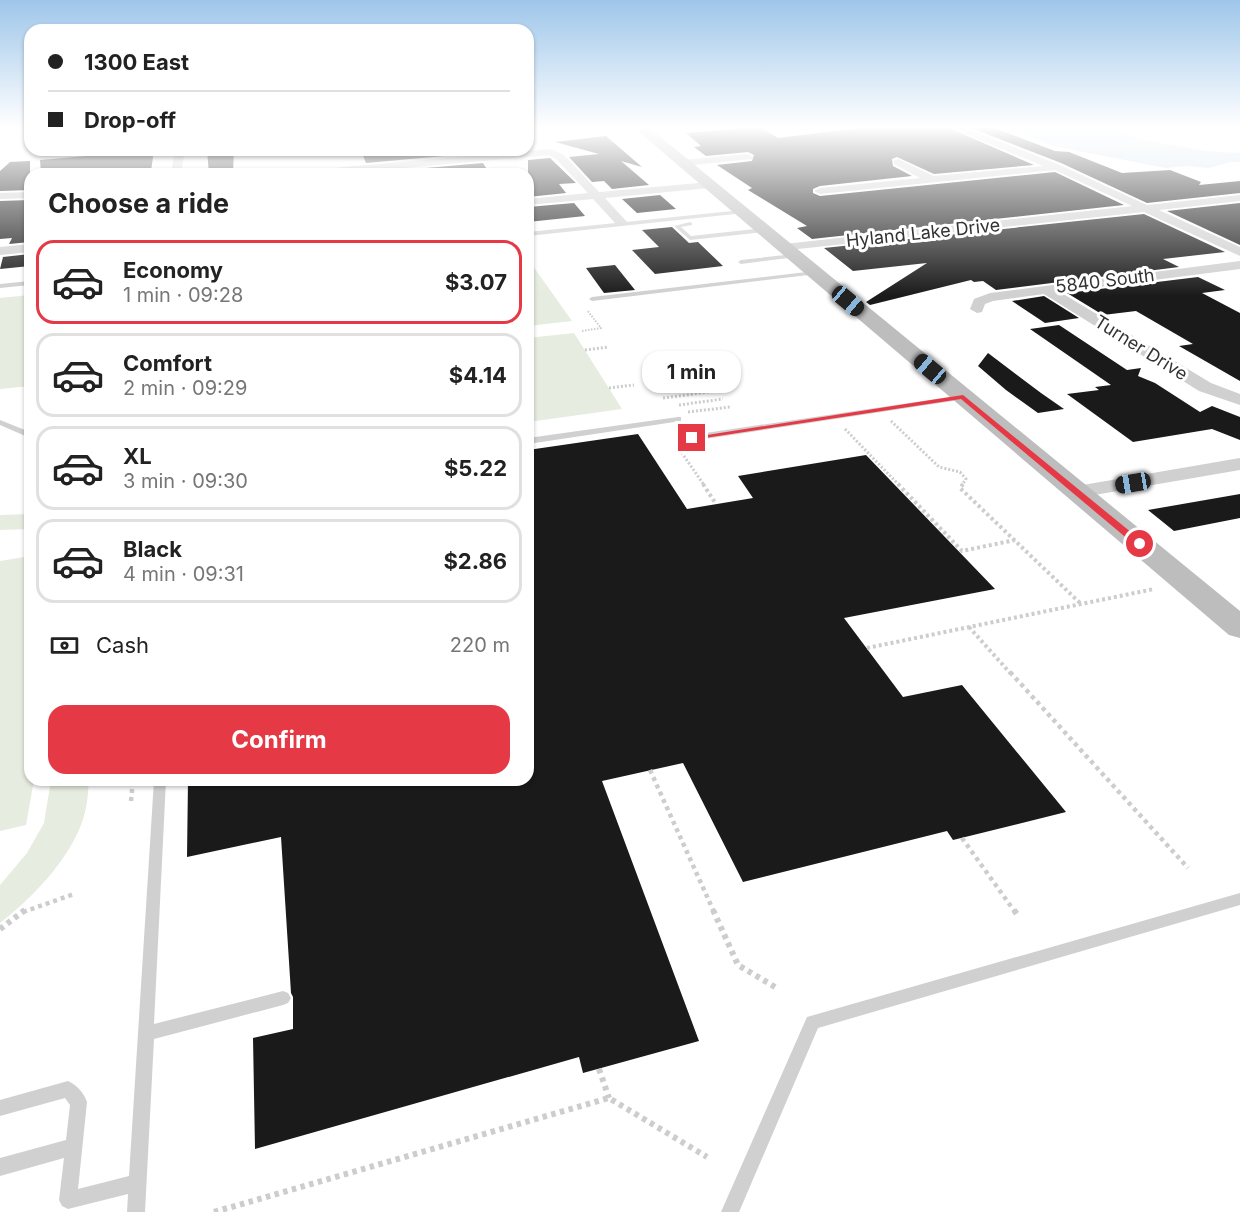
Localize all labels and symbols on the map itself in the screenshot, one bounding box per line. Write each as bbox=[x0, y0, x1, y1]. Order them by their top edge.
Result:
street label: Hyland Lake Drive bbox=[845, 214, 1001, 251]
street label: 5840 South bbox=[1054, 264, 1156, 297]
car bbox=[828, 283, 868, 319]
street label: Turner Drive bbox=[1091, 311, 1192, 384]
callout: 1 min bbox=[642, 351, 742, 393]
car bbox=[910, 351, 950, 387]
route end bbox=[678, 424, 705, 451]
car bbox=[1114, 471, 1152, 495]
route start bbox=[1126, 530, 1153, 557]

